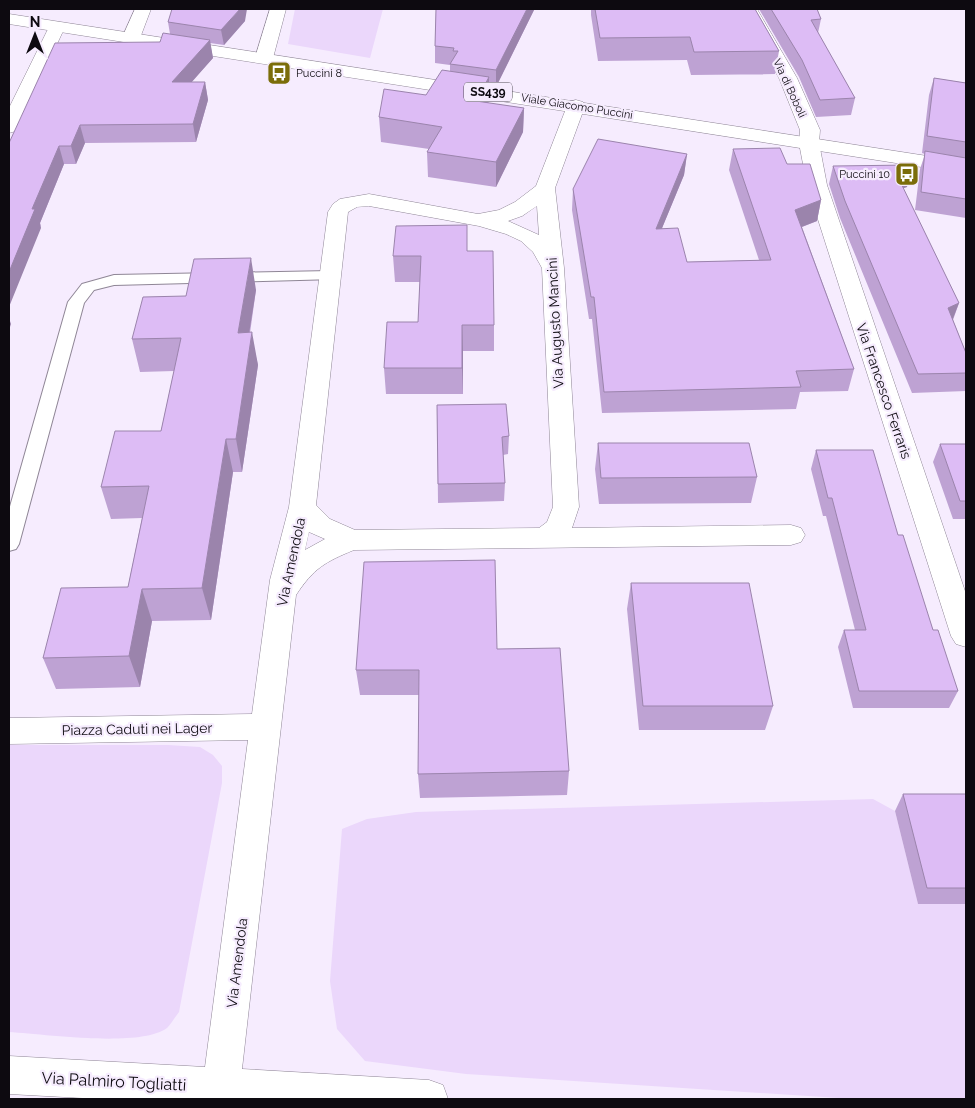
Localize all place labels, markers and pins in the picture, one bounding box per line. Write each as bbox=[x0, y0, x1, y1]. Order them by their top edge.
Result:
bus stop icon: Puccini 8 bbox=[266, 60, 292, 86]
place label: Puccini 8 bbox=[296, 67, 342, 80]
bus stop icon: Puccini 10 bbox=[894, 161, 920, 187]
place label: Puccini 10 bbox=[839, 168, 890, 181]

